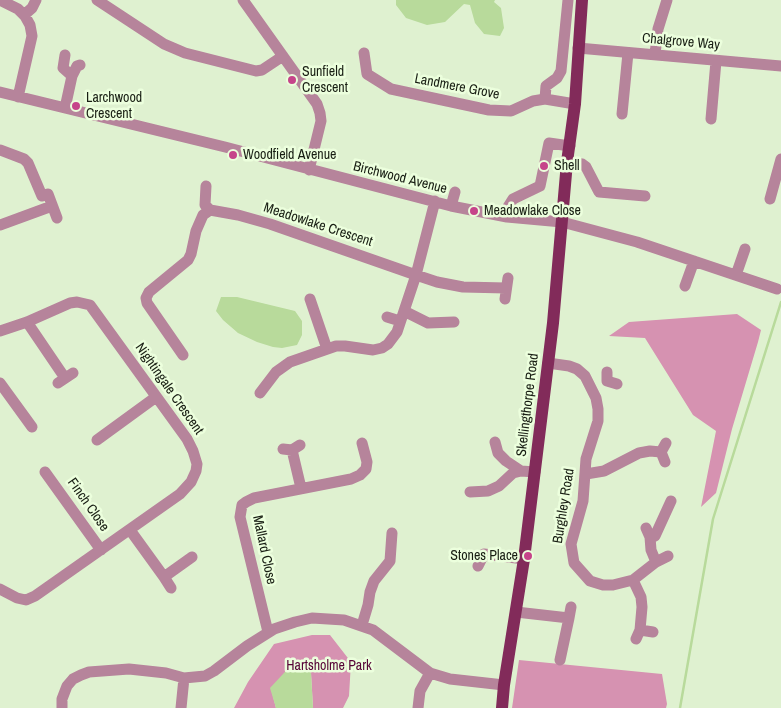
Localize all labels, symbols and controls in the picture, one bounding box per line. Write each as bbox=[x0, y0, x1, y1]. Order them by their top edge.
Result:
street label: Chalgrove Way bbox=[641, 30, 721, 54]
place label: Sunfield Crescent bbox=[302, 64, 348, 96]
street label: Landmere Grove bbox=[413, 71, 501, 103]
marker: Sunfield Crescent bbox=[286, 74, 298, 86]
place label: Larchwood Crescent bbox=[86, 90, 142, 122]
marker: Larchwood Crescent bbox=[70, 100, 82, 112]
place label: Woodfield Avenue bbox=[243, 147, 336, 163]
marker: Woodfield Avenue bbox=[227, 149, 239, 161]
street label: Birchwood Avenue bbox=[351, 158, 449, 198]
place label: Shell bbox=[554, 158, 580, 174]
marker: Shell bbox=[538, 160, 550, 172]
street label: Meadowlake Crescent bbox=[261, 199, 375, 251]
place label: Meadowlake Close bbox=[484, 203, 581, 219]
marker: Meadowlake Close bbox=[468, 205, 480, 217]
street label: Nightingale Crescent bbox=[131, 340, 207, 438]
street label: Skellingthorpe Road bbox=[513, 352, 543, 458]
street label: Burghley Road bbox=[550, 467, 578, 545]
street label: Finch Close bbox=[64, 475, 112, 535]
street label: Mallard Close bbox=[248, 514, 280, 586]
place label: Stones Place bbox=[450, 548, 518, 564]
marker: Stones Place bbox=[522, 550, 534, 562]
park label: Hartsholme Park bbox=[286, 658, 372, 674]

